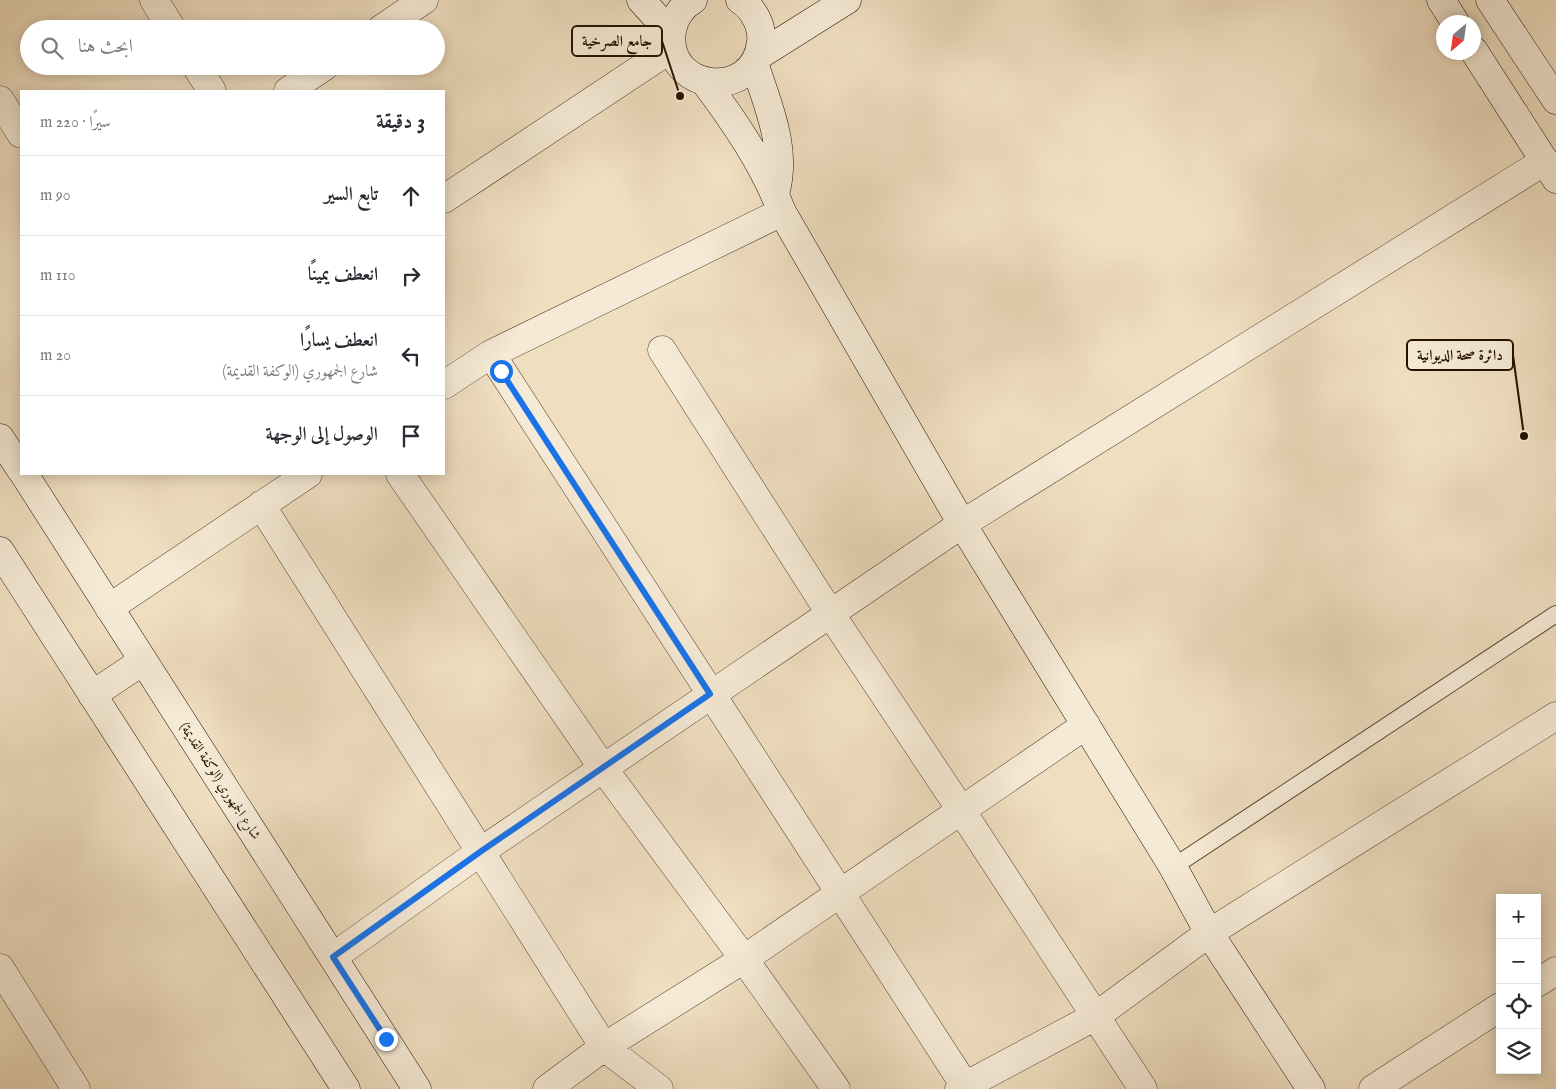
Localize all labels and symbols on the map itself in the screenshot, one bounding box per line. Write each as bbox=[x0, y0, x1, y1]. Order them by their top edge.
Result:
north arrow bbox=[1436, 15, 1481, 60]
callout: جامع الصرخية bbox=[572, 26, 662, 56]
text: جامع الصرخية bbox=[582, 32, 652, 55]
callout: دائرة صحة الديوانية bbox=[1407, 340, 1513, 370]
text: دائرة صحة الديوانية bbox=[1417, 346, 1503, 365]
route start bbox=[490, 360, 513, 383]
street label: شارع الجمهوري (الوكفة القديمة) bbox=[174, 719, 265, 844]
route end bbox=[375, 1028, 398, 1051]

